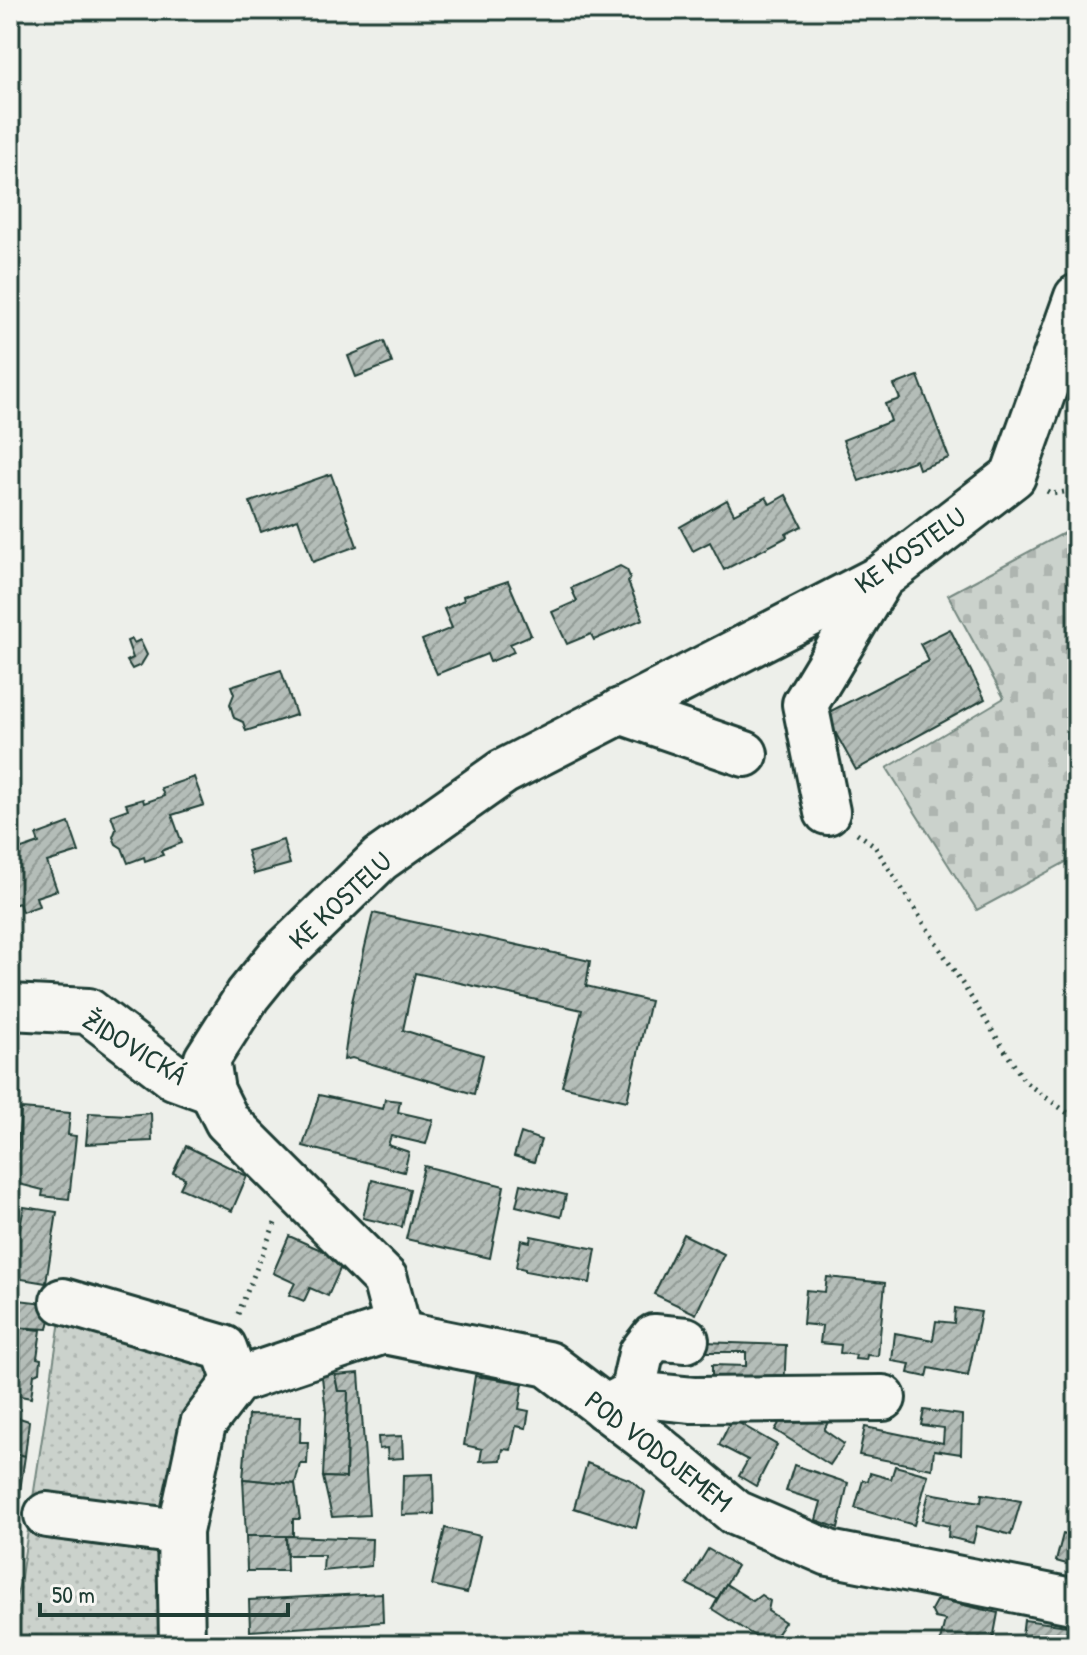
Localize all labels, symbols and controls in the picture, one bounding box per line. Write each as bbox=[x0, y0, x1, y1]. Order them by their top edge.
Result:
street label: KE KOSTELU bbox=[847, 498, 973, 602]
street label: KE KOSTELU bbox=[280, 843, 400, 957]
street label: ŽIDOVICKÁ bbox=[76, 1000, 194, 1094]
street label: POD VODOJEMEM bbox=[577, 1381, 741, 1521]
scale bar bbox=[40, 1567, 288, 1617]
text: 50 m bbox=[52, 1578, 95, 1610]

